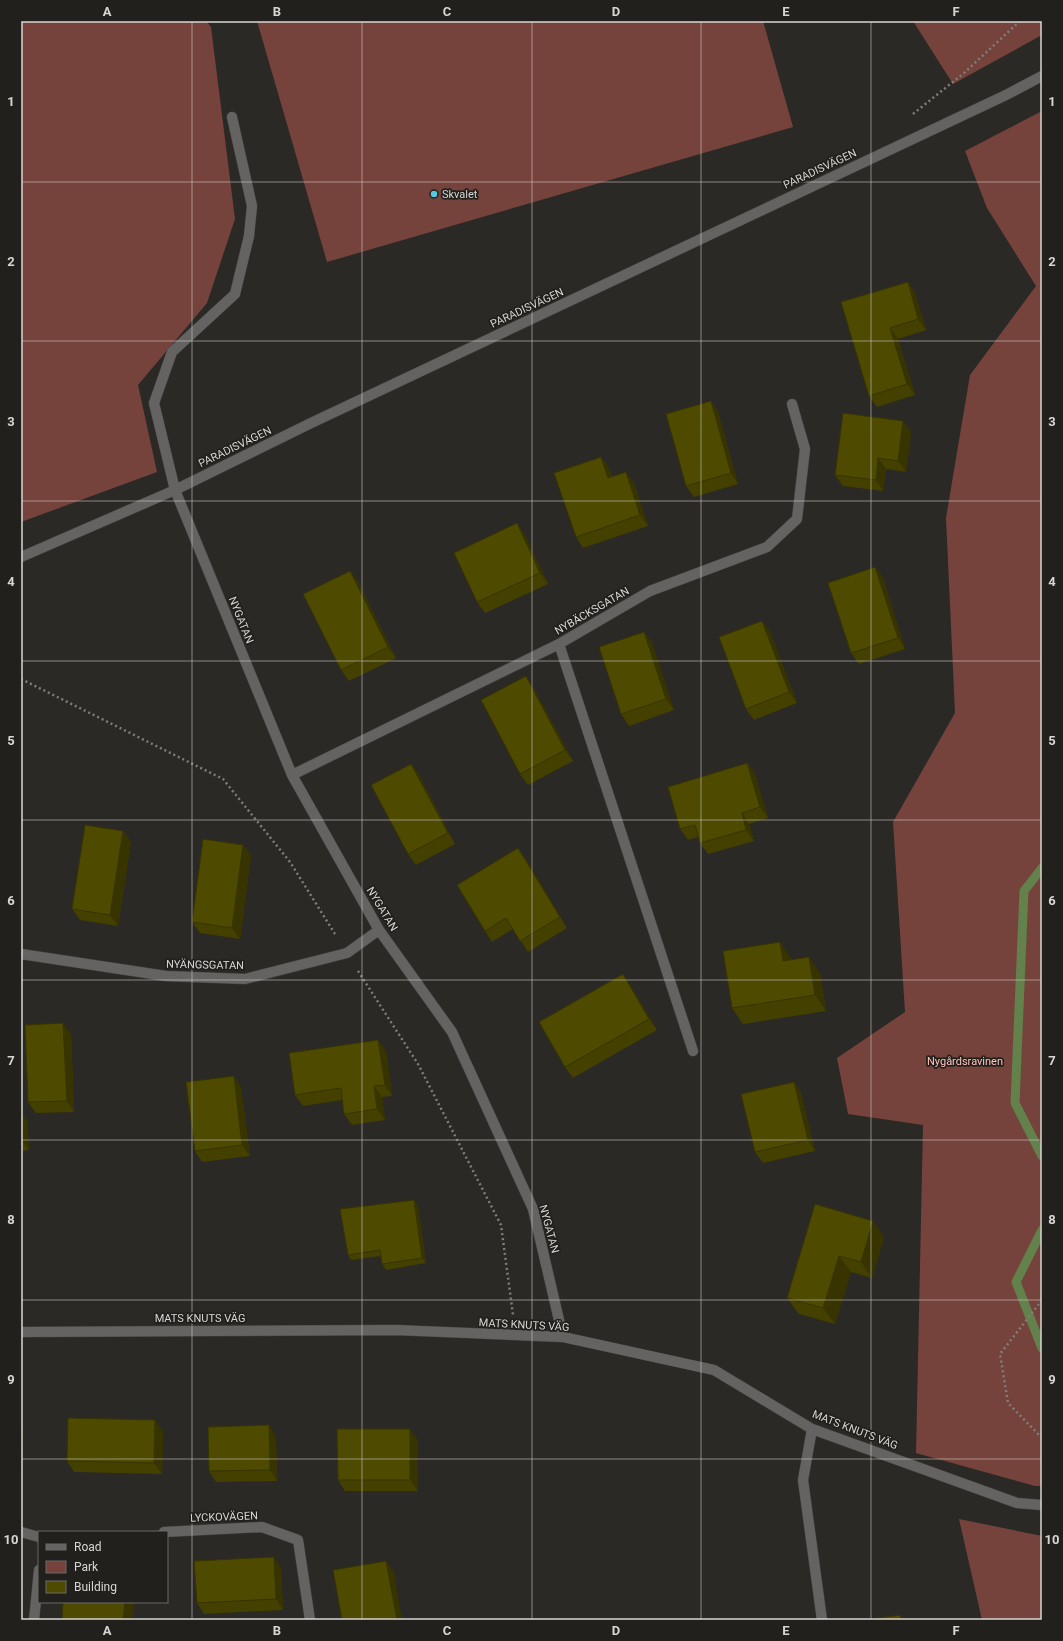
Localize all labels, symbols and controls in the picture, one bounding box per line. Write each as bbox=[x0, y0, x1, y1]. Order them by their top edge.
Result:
text: A bbox=[103, 4, 112, 19]
text: B bbox=[273, 4, 281, 19]
text: C bbox=[443, 4, 452, 19]
text: D bbox=[612, 4, 620, 19]
text: E bbox=[782, 4, 790, 19]
text: F bbox=[952, 4, 960, 19]
text: 1 bbox=[7, 94, 15, 109]
text: 1 bbox=[1048, 94, 1056, 109]
street label: PARADISVÄGEN bbox=[781, 146, 859, 192]
place label: Skvalet bbox=[442, 188, 478, 201]
marker: Skvalet bbox=[429, 189, 439, 199]
text: 2 bbox=[7, 254, 15, 269]
text: 2 bbox=[1048, 254, 1056, 269]
street label: PARADISVÄGEN bbox=[488, 285, 566, 331]
text: 3 bbox=[7, 414, 15, 429]
text: 3 bbox=[1048, 414, 1056, 429]
street label: PARADISVÄGEN bbox=[196, 424, 274, 470]
text: 4 bbox=[7, 574, 15, 589]
text: 4 bbox=[1048, 574, 1056, 589]
street label: NYBÄCKSGATAN bbox=[552, 584, 632, 638]
street label: NYGATAN bbox=[226, 595, 256, 645]
text: 5 bbox=[7, 733, 15, 748]
text: 5 bbox=[1048, 733, 1056, 748]
street label: NYGATAN bbox=[364, 885, 400, 933]
text: 6 bbox=[7, 893, 15, 908]
text: 6 bbox=[1048, 893, 1056, 908]
street label: NYÄNGSGATAN bbox=[166, 958, 244, 972]
text: 7 bbox=[7, 1053, 15, 1068]
text: 7 bbox=[1048, 1053, 1056, 1068]
park label: Nygårdsravinen bbox=[927, 1055, 1003, 1068]
street label: NYGATAN bbox=[536, 1204, 562, 1254]
text: 8 bbox=[7, 1212, 15, 1227]
text: 8 bbox=[1048, 1212, 1056, 1227]
street label: MATS KNUTS VÄG bbox=[155, 1312, 245, 1325]
street label: MATS KNUTS VÄG bbox=[478, 1316, 570, 1334]
text: 9 bbox=[7, 1372, 15, 1387]
text: 9 bbox=[1048, 1372, 1056, 1387]
street label: MATS KNUTS VÄG bbox=[810, 1408, 900, 1452]
street label: LYCKOVÄGEN bbox=[190, 1509, 258, 1525]
legend bbox=[38, 1531, 168, 1603]
text: 10 bbox=[4, 1532, 18, 1547]
text: 10 bbox=[1045, 1532, 1059, 1547]
text: Road bbox=[74, 1540, 102, 1554]
text: Park bbox=[74, 1560, 99, 1574]
text: Building bbox=[74, 1580, 117, 1594]
text: A bbox=[103, 1623, 112, 1638]
text: B bbox=[273, 1623, 281, 1638]
text: C bbox=[443, 1623, 452, 1638]
text: D bbox=[612, 1623, 620, 1638]
text: E bbox=[782, 1623, 790, 1638]
text: F bbox=[952, 1623, 960, 1638]

